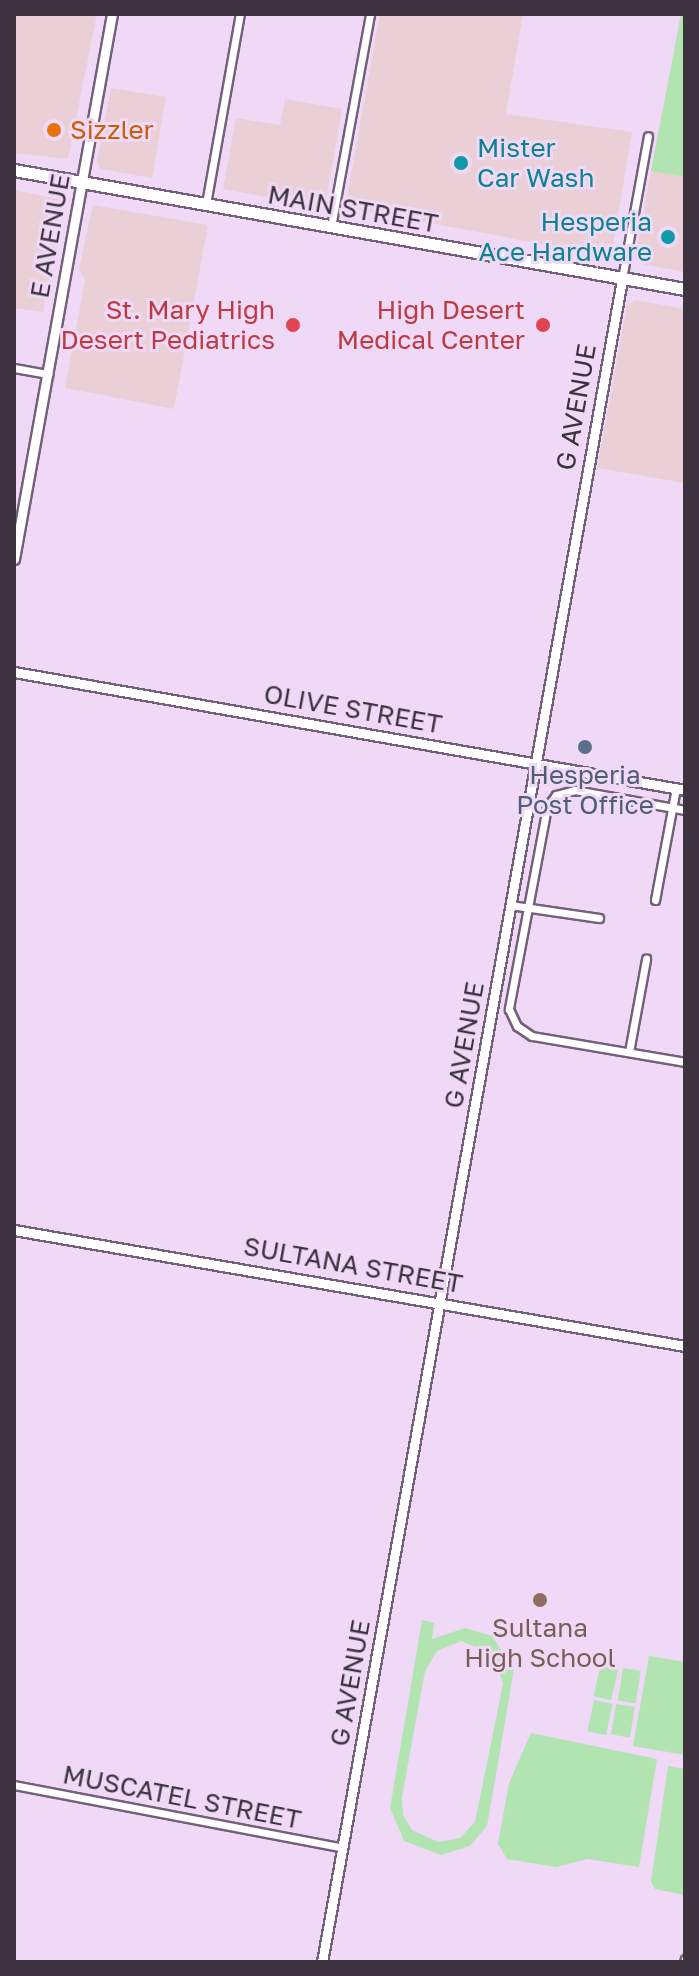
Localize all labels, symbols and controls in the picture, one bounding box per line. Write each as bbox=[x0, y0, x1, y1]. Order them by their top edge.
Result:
place label: Sizzler bbox=[70, 114, 154, 146]
marker: Sizzler bbox=[45, 121, 63, 139]
place label: Mister Car Wash bbox=[477, 132, 594, 194]
marker: Mister Car Wash bbox=[452, 154, 470, 172]
street label: E AVENUE bbox=[24, 172, 76, 300]
street label: MAIN STREET bbox=[265, 179, 441, 239]
place label: Hesperia Ace Hardware bbox=[479, 206, 652, 268]
marker: Hesperia Ace Hardware bbox=[659, 228, 677, 246]
place label: St. Mary High Desert Pediatrics bbox=[61, 294, 275, 356]
place label: High Desert Medical Center bbox=[337, 294, 525, 356]
marker: St. Mary High Desert Pediatrics bbox=[282, 314, 304, 336]
marker: High Desert Medical Center bbox=[532, 314, 554, 336]
street label: G AVENUE bbox=[550, 341, 602, 473]
street label: OLIVE STREET bbox=[262, 678, 444, 740]
marker: Hesperia Post Office bbox=[576, 738, 594, 756]
place label: Hesperia Post Office bbox=[516, 759, 654, 820]
street label: G AVENUE bbox=[438, 979, 490, 1111]
street label: SULTANA STREET bbox=[241, 1230, 465, 1300]
marker: Sultana High School bbox=[531, 1591, 549, 1609]
place label: Sultana High School bbox=[464, 1612, 616, 1674]
street label: G AVENUE bbox=[324, 1617, 376, 1749]
street label: MUSCATEL STREET bbox=[60, 1759, 304, 1835]

